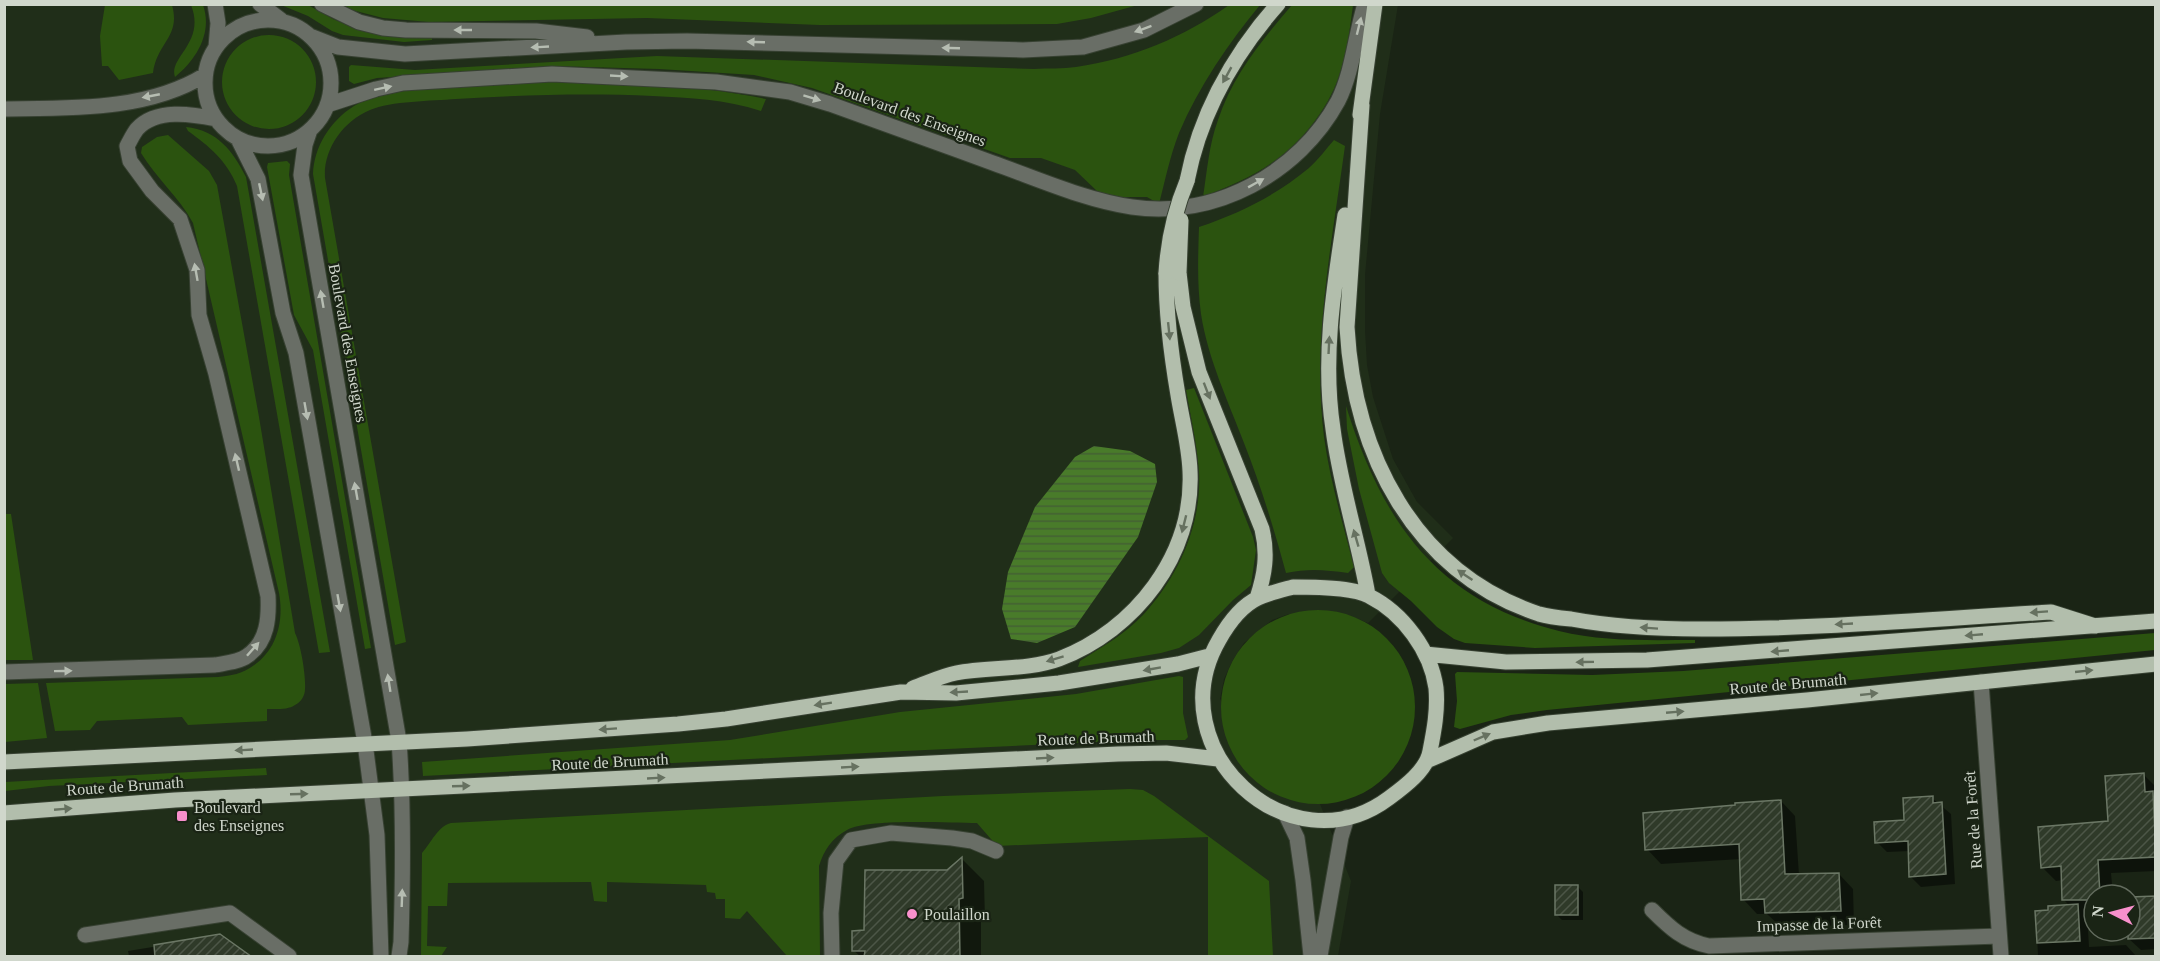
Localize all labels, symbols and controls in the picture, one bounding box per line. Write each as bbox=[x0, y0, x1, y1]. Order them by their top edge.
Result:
one-way arrow bbox=[1354, 17, 1364, 36]
one-way arrow bbox=[453, 25, 472, 35]
one-way arrow bbox=[1134, 25, 1152, 35]
one-way arrow bbox=[747, 37, 766, 47]
one-way arrow bbox=[531, 42, 550, 51]
one-way arrow bbox=[942, 44, 961, 53]
one-way arrow bbox=[1222, 67, 1232, 84]
one-way arrow bbox=[609, 72, 628, 81]
street label: Boulevard des Enseignes bbox=[831, 79, 988, 150]
one-way arrow bbox=[373, 82, 392, 92]
one-way arrow bbox=[142, 92, 161, 101]
one-way arrow bbox=[803, 94, 821, 104]
one-way arrow bbox=[1248, 178, 1265, 188]
one-way arrow bbox=[257, 183, 267, 202]
one-way arrow bbox=[191, 262, 200, 281]
street label: Boulevard des Enseignes bbox=[325, 262, 370, 424]
one-way arrow bbox=[318, 290, 327, 309]
one-way arrow bbox=[1164, 322, 1173, 341]
one-way arrow bbox=[1324, 336, 1333, 355]
one-way arrow bbox=[1202, 382, 1212, 400]
one-way arrow bbox=[302, 402, 311, 421]
one-way arrow bbox=[231, 453, 241, 471]
one-way arrow bbox=[351, 482, 360, 501]
one-way arrow bbox=[1178, 515, 1188, 533]
one-way arrow bbox=[1351, 529, 1360, 547]
one-way arrow bbox=[1457, 570, 1473, 581]
one-way arrow bbox=[335, 594, 344, 613]
one-way arrow bbox=[2029, 608, 2048, 617]
one-way arrow bbox=[1835, 620, 1854, 629]
one-way arrow bbox=[1640, 623, 1659, 633]
one-way arrow bbox=[1964, 630, 1983, 640]
one-way arrow bbox=[246, 641, 260, 656]
one-way arrow bbox=[1770, 646, 1789, 655]
one-way arrow bbox=[1046, 655, 1064, 664]
one-way arrow bbox=[1575, 657, 1594, 667]
one-way arrow bbox=[1143, 665, 1162, 674]
one-way arrow bbox=[53, 666, 72, 676]
one-way arrow bbox=[2075, 667, 2094, 676]
street label: Route de Brumath bbox=[1729, 670, 1847, 698]
one-way arrow bbox=[385, 674, 394, 693]
one-way arrow bbox=[949, 687, 968, 697]
one-way arrow bbox=[1860, 689, 1879, 699]
one-way arrow bbox=[813, 699, 832, 708]
one-way arrow bbox=[1666, 707, 1685, 717]
one-way arrow bbox=[599, 724, 618, 733]
street label: Route de Brumath bbox=[1037, 727, 1155, 749]
one-way arrow bbox=[1474, 732, 1492, 742]
one-way arrow bbox=[235, 745, 254, 754]
street label: Route de Brumath bbox=[551, 750, 669, 774]
one-way arrow bbox=[1036, 753, 1055, 762]
one-way arrow bbox=[841, 763, 860, 772]
street label: Rue de la Forêt bbox=[1961, 770, 1985, 870]
street label: Route de Brumath bbox=[66, 773, 184, 799]
one-way arrow bbox=[646, 773, 665, 782]
one-way arrow bbox=[451, 782, 470, 791]
one-way arrow bbox=[290, 789, 309, 798]
place label: Boulevard des Enseignes bbox=[194, 799, 284, 835]
one-way arrow bbox=[53, 804, 72, 814]
marker: Boulevard des Enseignes bbox=[175, 809, 189, 823]
north arrow bbox=[2082, 883, 2142, 943]
one-way arrow bbox=[398, 889, 407, 908]
text: N bbox=[2089, 904, 2107, 918]
place label: Poulaillon bbox=[924, 906, 990, 923]
marker: Poulaillon bbox=[905, 907, 919, 921]
street label: Impasse de la Forêt bbox=[1756, 913, 1882, 936]

